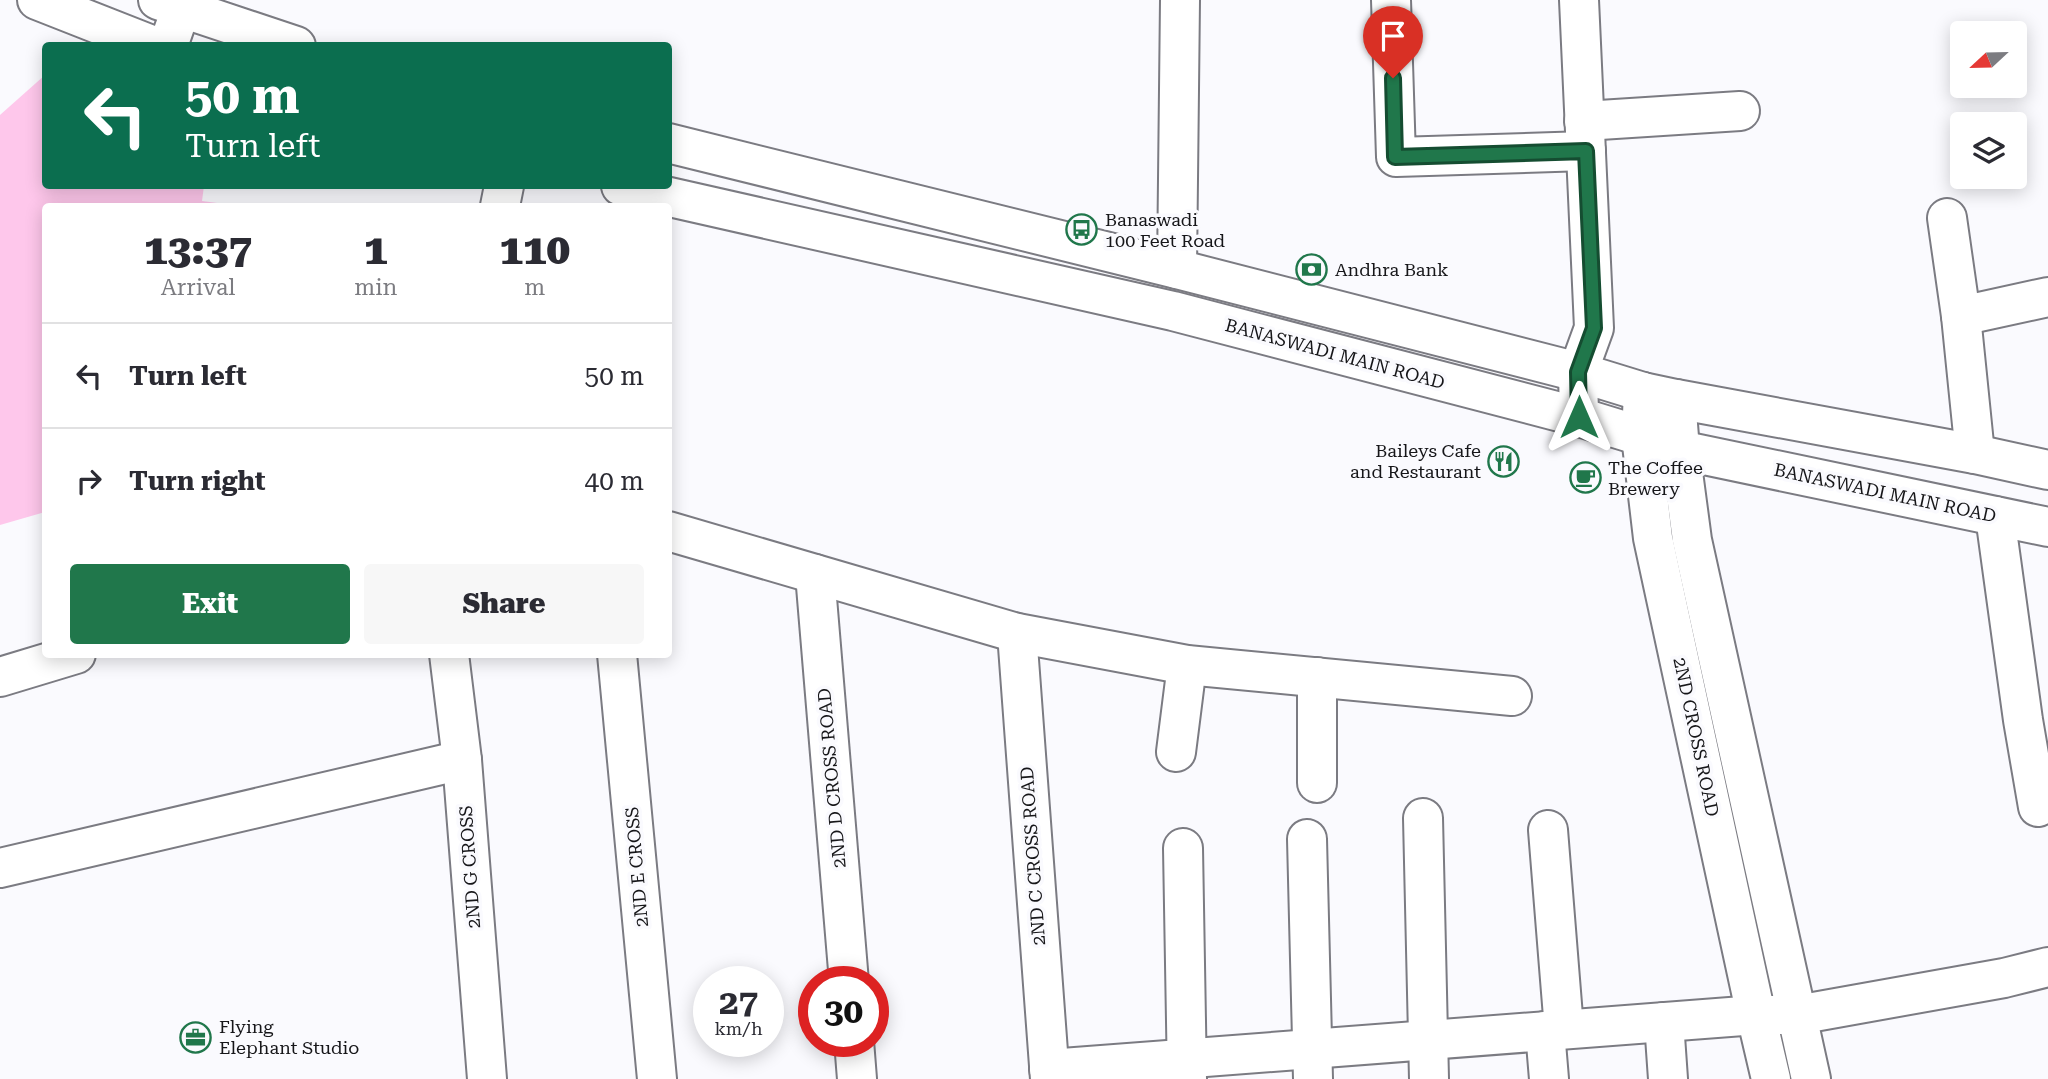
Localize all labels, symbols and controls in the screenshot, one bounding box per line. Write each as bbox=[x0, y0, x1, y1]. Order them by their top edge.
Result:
pin bbox=[1363, 6, 1423, 78]
icon: arrive bbox=[1374, 17, 1412, 55]
north arrow bbox=[1950, 21, 2026, 98]
map controls bbox=[1950, 21, 2027, 189]
text: 50 m bbox=[185, 68, 300, 125]
icon: left bbox=[70, 70, 161, 161]
button: layers bbox=[1950, 112, 2027, 189]
text: Turn left bbox=[185, 127, 320, 165]
place label: Banaswadi 100 Feet Road bbox=[1105, 209, 1226, 251]
bus stop icon: Banaswadi 100 Feet Road bbox=[1065, 213, 1099, 247]
text: 13:37 bbox=[144, 225, 252, 274]
text: 1 bbox=[364, 225, 388, 274]
text: 110 bbox=[499, 225, 570, 274]
bank icon: Andhra Bank bbox=[1295, 253, 1329, 287]
place label: Andhra Bank bbox=[1335, 259, 1448, 280]
text: Arrival bbox=[161, 274, 235, 301]
text: min bbox=[354, 274, 397, 301]
text: m bbox=[524, 274, 545, 301]
street label: BANASWADI MAIN ROAD bbox=[1223, 314, 1447, 393]
icon: left bbox=[70, 357, 108, 395]
text: Turn left bbox=[129, 361, 247, 391]
text: 50 m bbox=[585, 361, 644, 391]
position arrow bbox=[1542, 380, 1616, 454]
place label: Baileys Cafe and Restaurant bbox=[1350, 440, 1481, 482]
restaurant icon: Baileys Cafe and Restaurant bbox=[1487, 444, 1521, 478]
place label: The Coffee Brewery bbox=[1608, 457, 1703, 499]
street label: BANASWADI MAIN ROAD bbox=[1772, 459, 1998, 526]
cafe icon: The Coffee Brewery bbox=[1568, 461, 1602, 495]
icon: right bbox=[70, 462, 108, 500]
text: Turn right bbox=[129, 466, 265, 496]
text: 40 m bbox=[585, 466, 644, 496]
button: Exit bbox=[70, 564, 350, 644]
button: Share bbox=[364, 564, 644, 644]
street label: 2ND CROSS ROAD bbox=[1669, 655, 1724, 818]
street label: 2ND D CROSS ROAD bbox=[813, 687, 850, 869]
street label: 2ND C CROSS ROAD bbox=[1016, 766, 1049, 946]
street label: 2ND G CROSS bbox=[455, 805, 484, 929]
street label: 2ND E CROSS bbox=[621, 806, 652, 928]
speed limit sign: 30 bbox=[798, 966, 889, 1057]
text: 27 bbox=[719, 982, 758, 1023]
place label: Flying Elephant Studio bbox=[219, 1016, 359, 1058]
text: km/h bbox=[714, 1018, 763, 1039]
office icon: Flying Elephant Studio bbox=[179, 1020, 213, 1054]

